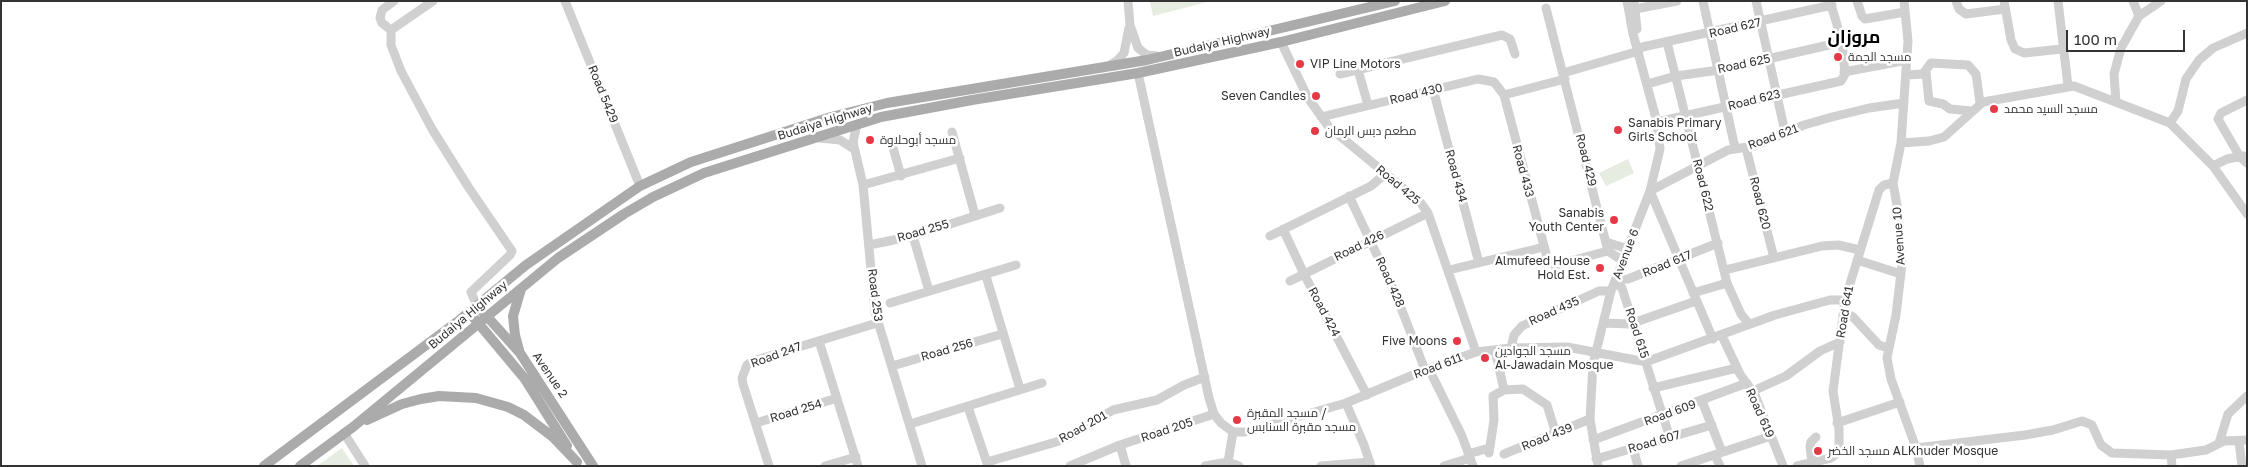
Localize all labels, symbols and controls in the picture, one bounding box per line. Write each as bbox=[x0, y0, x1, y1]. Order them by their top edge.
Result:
street label: Road 627 bbox=[1708, 15, 1762, 41]
scale bar bbox=[2068, 20, 2187, 52]
street label: Budaiya Highway bbox=[1172, 24, 1272, 60]
district label: مروزان bbox=[1828, 26, 1880, 48]
text: 100 m bbox=[2074, 30, 2117, 48]
place label: مسجد الجمة bbox=[1848, 50, 1911, 64]
street label: Road 625 bbox=[1716, 51, 1772, 77]
marker: مسجد الجمة bbox=[1832, 51, 1844, 63]
place label: VIP Line Motors bbox=[1310, 57, 1401, 71]
marker: VIP Line Motors bbox=[1294, 58, 1306, 70]
street label: Road 5429 bbox=[585, 63, 621, 125]
street label: Road 430 bbox=[1388, 80, 1444, 108]
street label: Road 623 bbox=[1726, 87, 1782, 113]
place label: Seven Candles bbox=[1221, 89, 1306, 103]
marker: Seven Candles bbox=[1310, 90, 1322, 102]
street label: Budaiya Highway bbox=[776, 101, 874, 143]
place label: مسجد السيد محمد bbox=[2004, 102, 2098, 116]
marker: مسجد السيد محمد bbox=[1988, 103, 2000, 115]
place label: Sanabis Primary Girls School bbox=[1628, 116, 1721, 144]
street label: Road 621 bbox=[1746, 121, 1800, 153]
place label: مطعم دبس الرمان bbox=[1325, 124, 1417, 138]
marker: Sanabis Primary Girls School bbox=[1612, 124, 1624, 136]
marker: مطعم دبس الرمان bbox=[1309, 125, 1321, 137]
street label: Road 429 bbox=[1572, 132, 1600, 188]
place label: مسجد أبوحلاوة bbox=[880, 133, 956, 147]
marker: مسجد أبوحلاوة bbox=[864, 134, 876, 146]
street label: Road 433 bbox=[1509, 143, 1537, 199]
street label: Road 434 bbox=[1442, 148, 1470, 204]
street label: Road 622 bbox=[1690, 157, 1716, 213]
street label: Road 425 bbox=[1373, 162, 1423, 208]
street label: Road 620 bbox=[1746, 175, 1774, 231]
place label: Sanabis Youth Center bbox=[1529, 206, 1604, 234]
street label: Avenue 10 bbox=[1890, 206, 1908, 266]
marker: Sanabis Youth Center bbox=[1608, 214, 1620, 226]
street label: Road 255 bbox=[895, 217, 951, 245]
street label: Avenue 6 bbox=[1610, 227, 1642, 281]
street label: Road 426 bbox=[1332, 228, 1386, 264]
street label: Road 617 bbox=[1640, 248, 1694, 280]
street label: Road 428 bbox=[1372, 254, 1408, 310]
place label: Almufeed House Hold Est. bbox=[1495, 254, 1590, 282]
marker: Almufeed House Hold Est. bbox=[1594, 262, 1606, 274]
street label: Road 253 bbox=[865, 268, 885, 322]
street label: Budaiya Highway bbox=[426, 278, 510, 352]
street label: Road 424 bbox=[1305, 285, 1343, 339]
street label: Road 641 bbox=[1833, 285, 1857, 339]
street label: Road 435 bbox=[1527, 294, 1581, 328]
street label: Road 615 bbox=[1622, 306, 1652, 360]
place label: Five Moons bbox=[1382, 334, 1447, 348]
marker: Five Moons bbox=[1451, 335, 1463, 347]
street label: Road 256 bbox=[919, 336, 975, 364]
street label: Road 247 bbox=[749, 339, 803, 371]
place label: مسجد الجوادين Al-Jawadain Mosque bbox=[1495, 344, 1614, 372]
street label: Avenue 2 bbox=[529, 349, 571, 401]
street label: Road 611 bbox=[1411, 350, 1465, 382]
marker: مسجد الجوادين Al-Jawadain Mosque bbox=[1479, 352, 1491, 364]
street label: Road 619 bbox=[1743, 386, 1777, 440]
street label: Road 254 bbox=[768, 396, 824, 426]
street label: Road 609 bbox=[1642, 397, 1698, 429]
place label: مسجد المقبرة / مسجد مقبرة السنابس bbox=[1247, 406, 1356, 434]
street label: Road 201 bbox=[1056, 408, 1110, 446]
marker: مسجد المقبرة / مسجد مقبرة السنابس bbox=[1231, 414, 1243, 426]
street label: Road 205 bbox=[1139, 415, 1195, 445]
street label: Road 439 bbox=[1519, 420, 1575, 454]
street label: Road 607 bbox=[1626, 428, 1682, 456]
place label: مسجد الخضر ALKhuder Mosque bbox=[1828, 444, 1998, 458]
marker: مسجد الخضر ALKhuder Mosque bbox=[1812, 445, 1824, 457]

